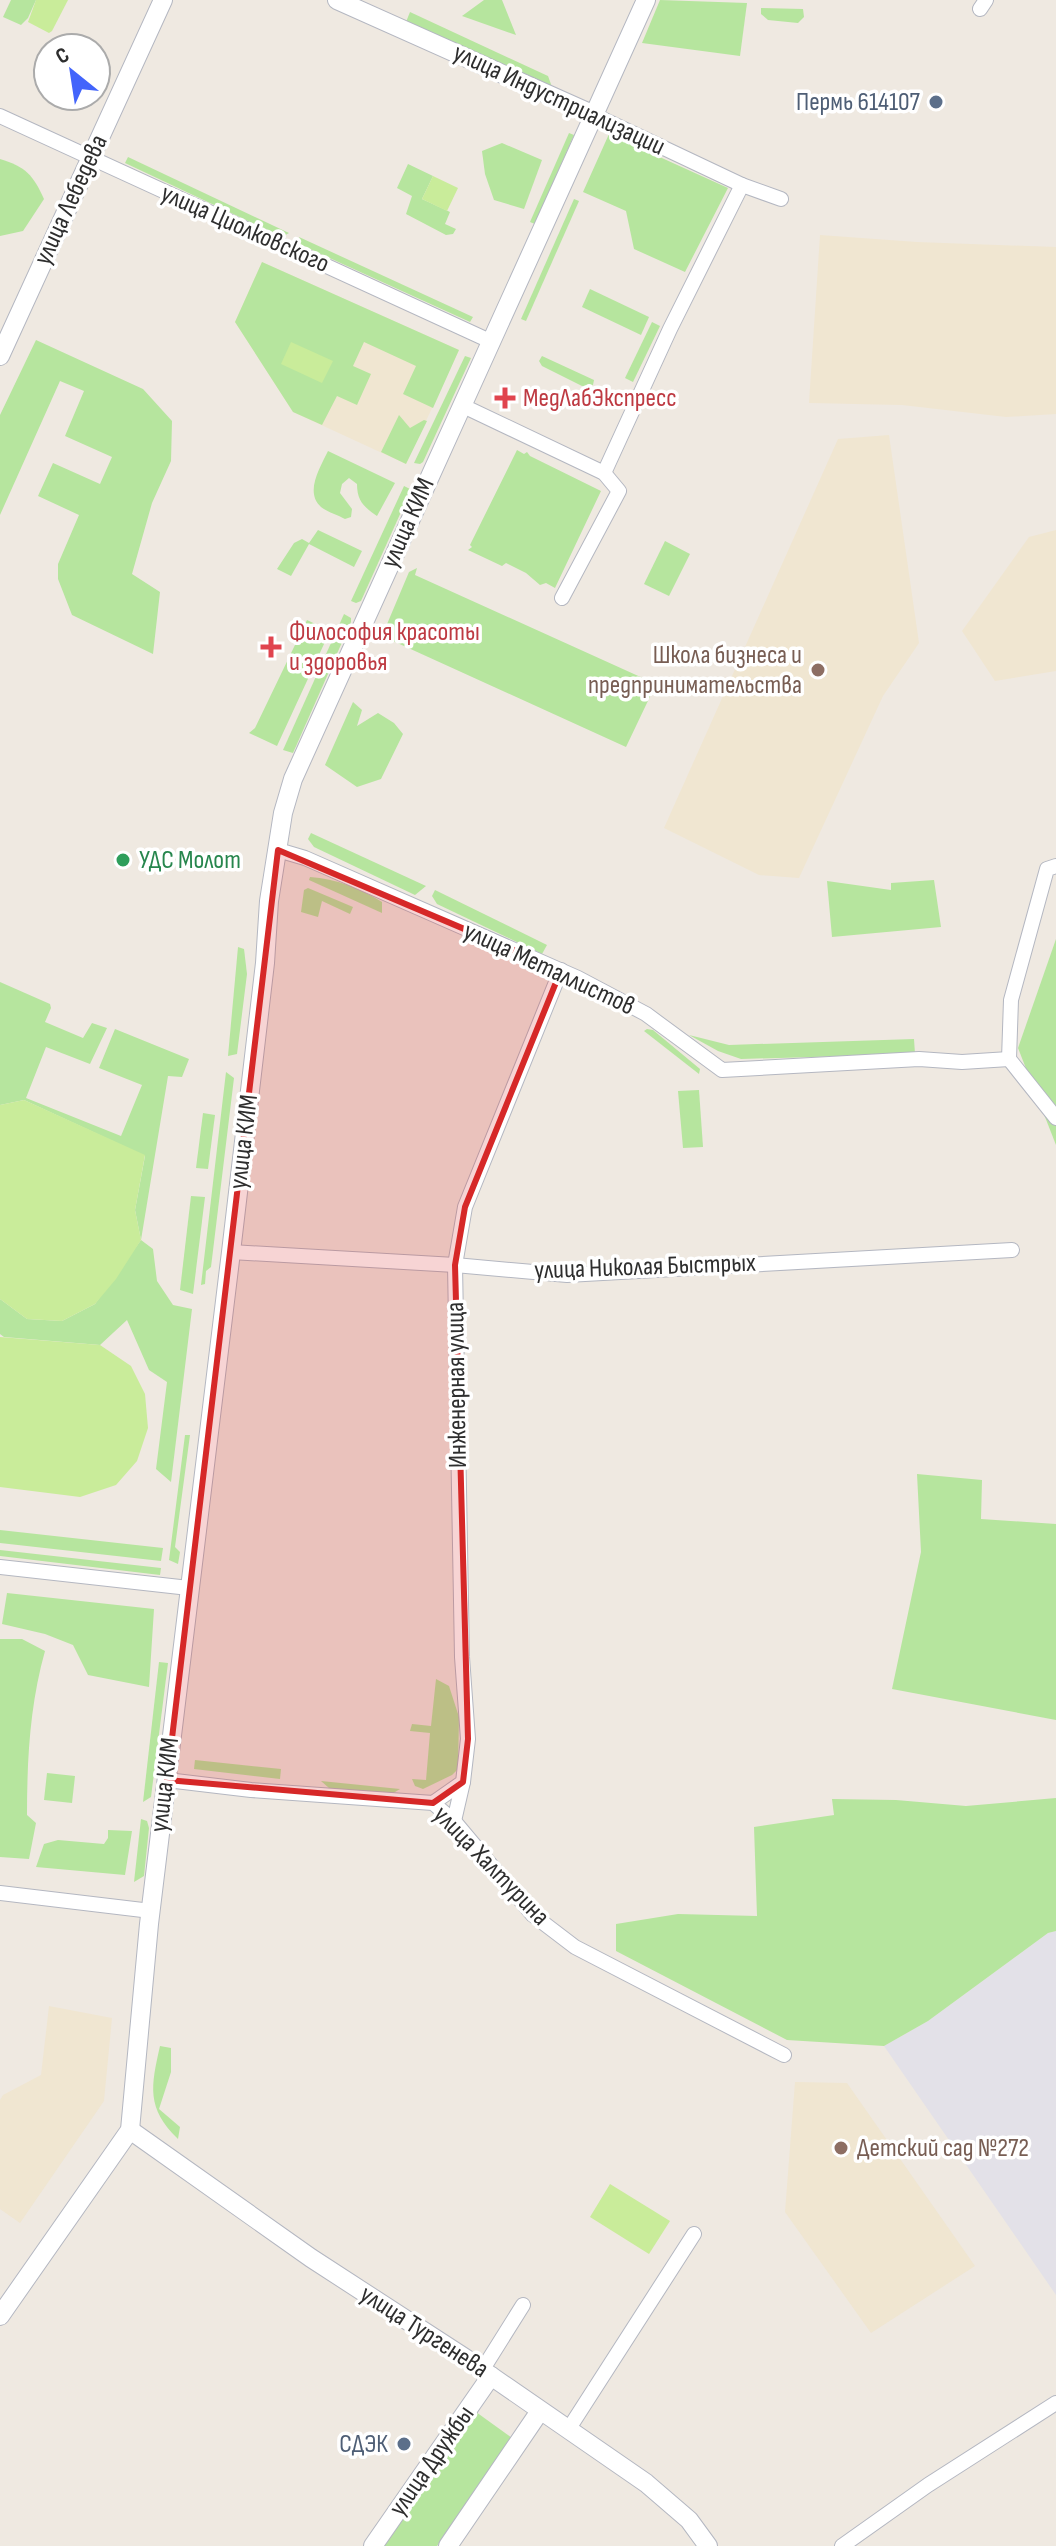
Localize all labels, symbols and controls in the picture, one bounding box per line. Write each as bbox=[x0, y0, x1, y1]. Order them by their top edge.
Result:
north arrow bbox=[32, 32, 112, 112]
street label: улица Индустриализации bbox=[448, 37, 670, 163]
text: С bbox=[51, 41, 74, 70]
place label: Пермь 614107 bbox=[796, 87, 921, 118]
marker: Пермь 614107 bbox=[927, 93, 945, 111]
street label: улица Лебедева bbox=[27, 130, 115, 270]
street label: улица Циолковского bbox=[156, 178, 334, 280]
place label: МедЛабЭкспресс bbox=[523, 383, 677, 414]
marker: МедЛабЭкспресс bbox=[494, 387, 516, 409]
street label: улица КИМ bbox=[374, 473, 442, 573]
place label: Философия красоты и здоровья bbox=[289, 617, 480, 678]
marker: Философия красоты и здоровья bbox=[260, 636, 282, 658]
place label: Школа бизнеса и предпринимательства bbox=[588, 640, 802, 701]
marker: Школа бизнеса и предпринимательства bbox=[809, 661, 827, 679]
place label: УДС Молот bbox=[139, 845, 241, 876]
marker: УДС Молот bbox=[114, 851, 132, 869]
street label: улица Металлистов bbox=[458, 916, 640, 1022]
street label: улица КИМ bbox=[223, 1093, 265, 1191]
street label: улица Николая Быстрых bbox=[534, 1248, 757, 1286]
street label: Инженерная улица bbox=[440, 1302, 474, 1468]
street label: улица КИМ bbox=[144, 1736, 186, 1834]
street label: улица Халтурина bbox=[426, 1800, 556, 1932]
place label: Детский сад №272 bbox=[857, 2133, 1029, 2164]
marker: Детский сад №272 bbox=[832, 2139, 850, 2157]
street label: улица Тургенева bbox=[354, 2279, 494, 2385]
street label: улица Дружбы bbox=[383, 2400, 481, 2522]
place label: СДЭК bbox=[339, 2429, 388, 2460]
marker: СДЭК bbox=[395, 2435, 413, 2453]

